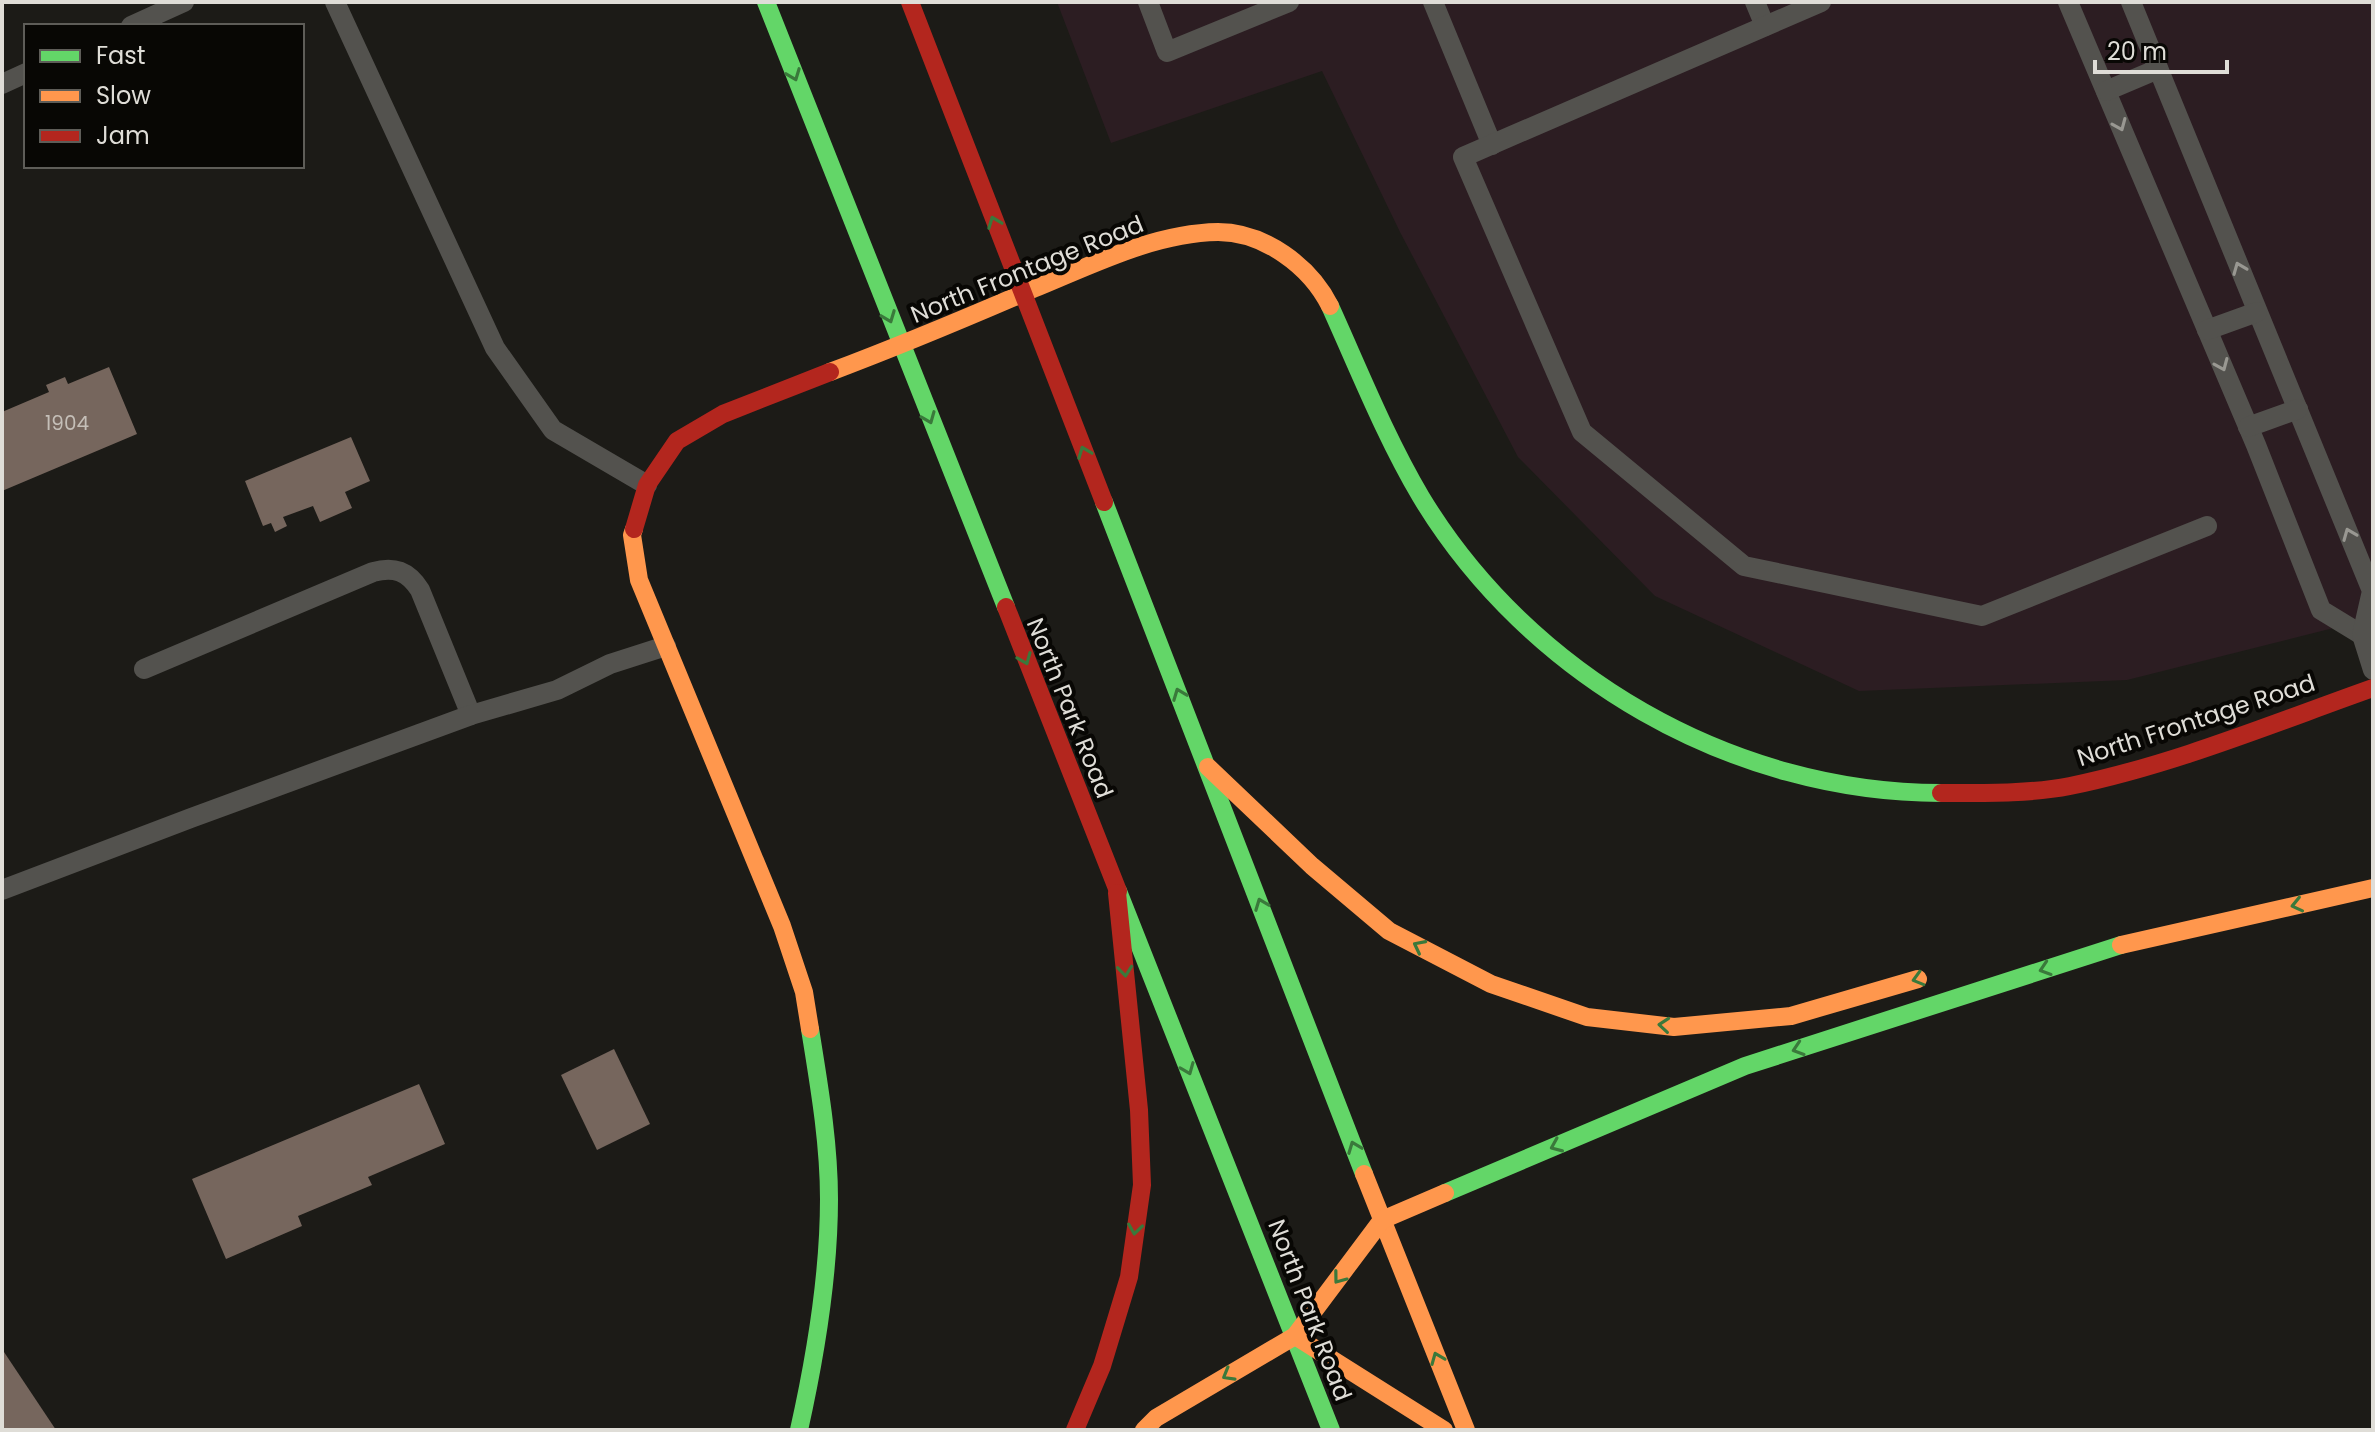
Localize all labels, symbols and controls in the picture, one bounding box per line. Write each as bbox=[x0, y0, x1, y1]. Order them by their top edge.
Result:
legend bbox=[24, 24, 304, 168]
scale bar bbox=[2095, 24, 2227, 74]
text: 20 m bbox=[2107, 35, 2167, 68]
text: Fast bbox=[96, 39, 146, 72]
one-way arrow bbox=[784, 67, 801, 81]
text: Slow bbox=[96, 79, 151, 112]
one-way arrow bbox=[2111, 117, 2127, 131]
text: Jam bbox=[96, 119, 150, 152]
street label: North Frontage Road bbox=[906, 207, 1148, 331]
one-way arrow bbox=[987, 215, 1004, 229]
one-way arrow bbox=[2233, 262, 2249, 276]
one-way arrow bbox=[879, 309, 896, 323]
one-way arrow bbox=[2212, 357, 2228, 371]
house number: 1904 bbox=[45, 409, 89, 437]
one-way arrow bbox=[919, 410, 936, 424]
one-way arrow bbox=[1077, 446, 1094, 460]
one-way arrow bbox=[2342, 528, 2359, 542]
street label: North Park Road bbox=[1019, 613, 1121, 803]
one-way arrow bbox=[1015, 651, 1031, 665]
street label: North Frontage Road bbox=[2073, 666, 2319, 774]
one-way arrow bbox=[1172, 688, 1189, 702]
one-way arrow bbox=[2291, 896, 2304, 913]
one-way arrow bbox=[1254, 898, 1271, 912]
one-way arrow bbox=[1413, 941, 1428, 956]
one-way arrow bbox=[2039, 960, 2052, 976]
one-way arrow bbox=[1116, 965, 1133, 978]
one-way arrow bbox=[1912, 970, 1925, 986]
one-way arrow bbox=[1657, 1017, 1670, 1034]
one-way arrow bbox=[1791, 1039, 1805, 1055]
one-way arrow bbox=[1178, 1061, 1195, 1075]
one-way arrow bbox=[1550, 1136, 1565, 1152]
one-way arrow bbox=[1347, 1141, 1364, 1155]
street label: North Park Road bbox=[1260, 1214, 1360, 1406]
one-way arrow bbox=[1127, 1223, 1144, 1236]
one-way arrow bbox=[1334, 1269, 1348, 1284]
one-way arrow bbox=[1430, 1352, 1447, 1366]
one-way arrow bbox=[1222, 1365, 1236, 1381]

